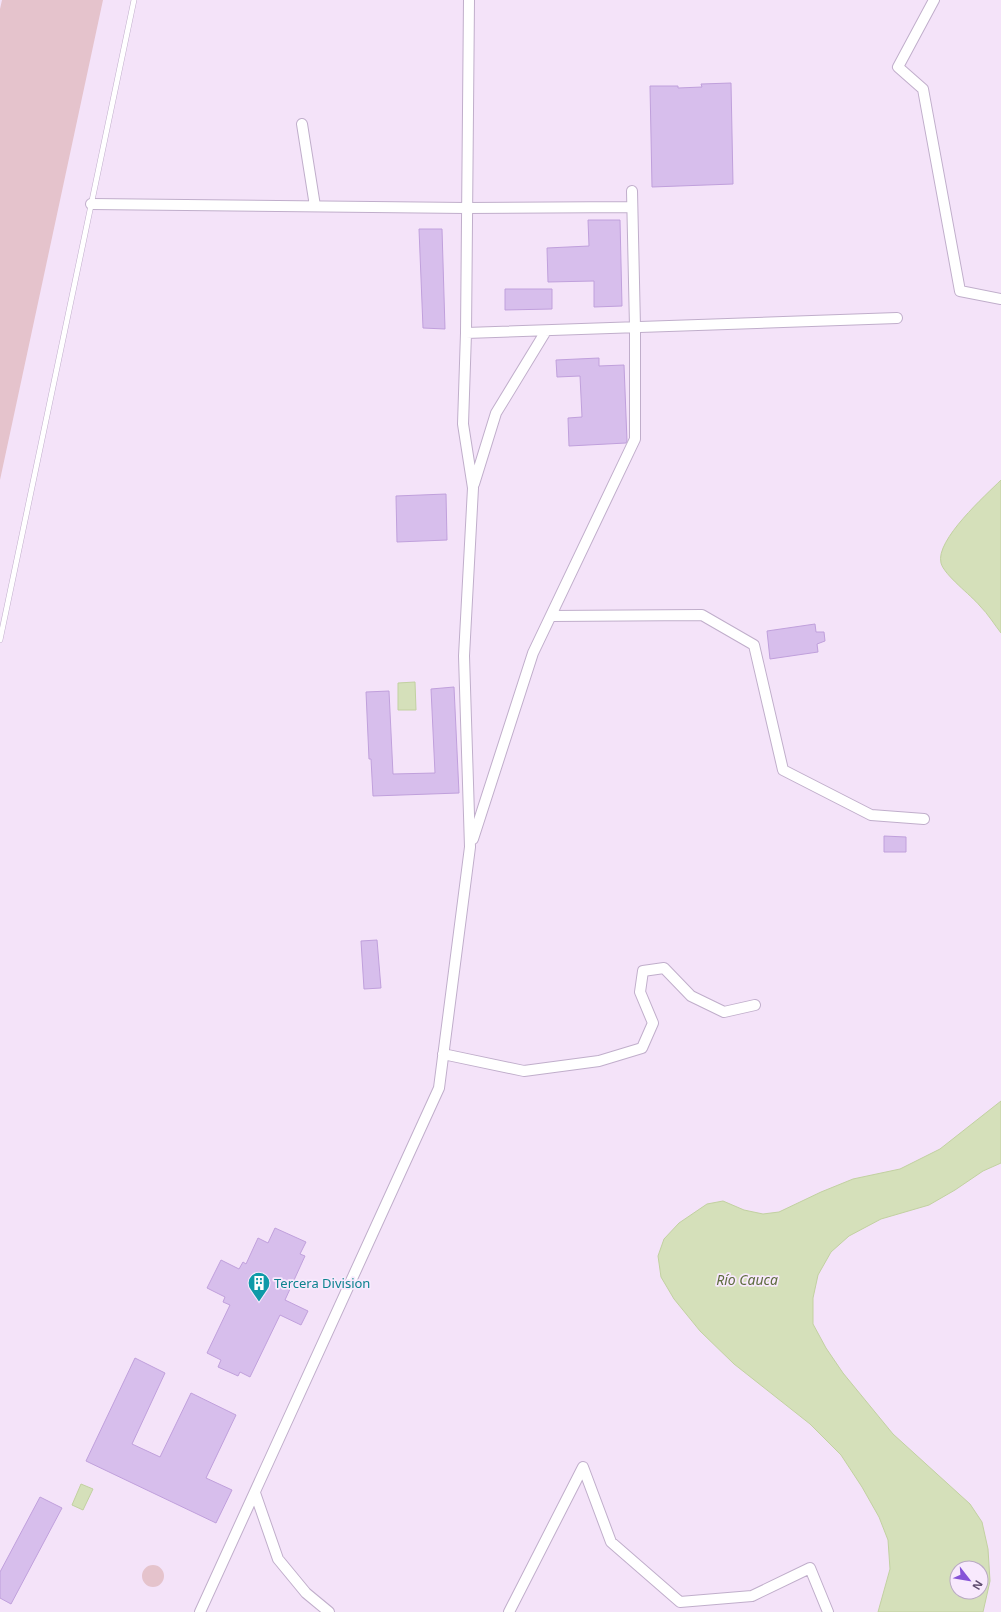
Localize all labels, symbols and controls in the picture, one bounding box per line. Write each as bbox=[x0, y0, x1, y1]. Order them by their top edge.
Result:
building icon: Tercera Division bbox=[246, 1270, 272, 1303]
water label: Río Cauca bbox=[716, 1270, 778, 1289]
place label: Tercera Division bbox=[274, 1274, 370, 1292]
north arrow bbox=[949, 1560, 989, 1600]
text: N bbox=[969, 1578, 987, 1593]

